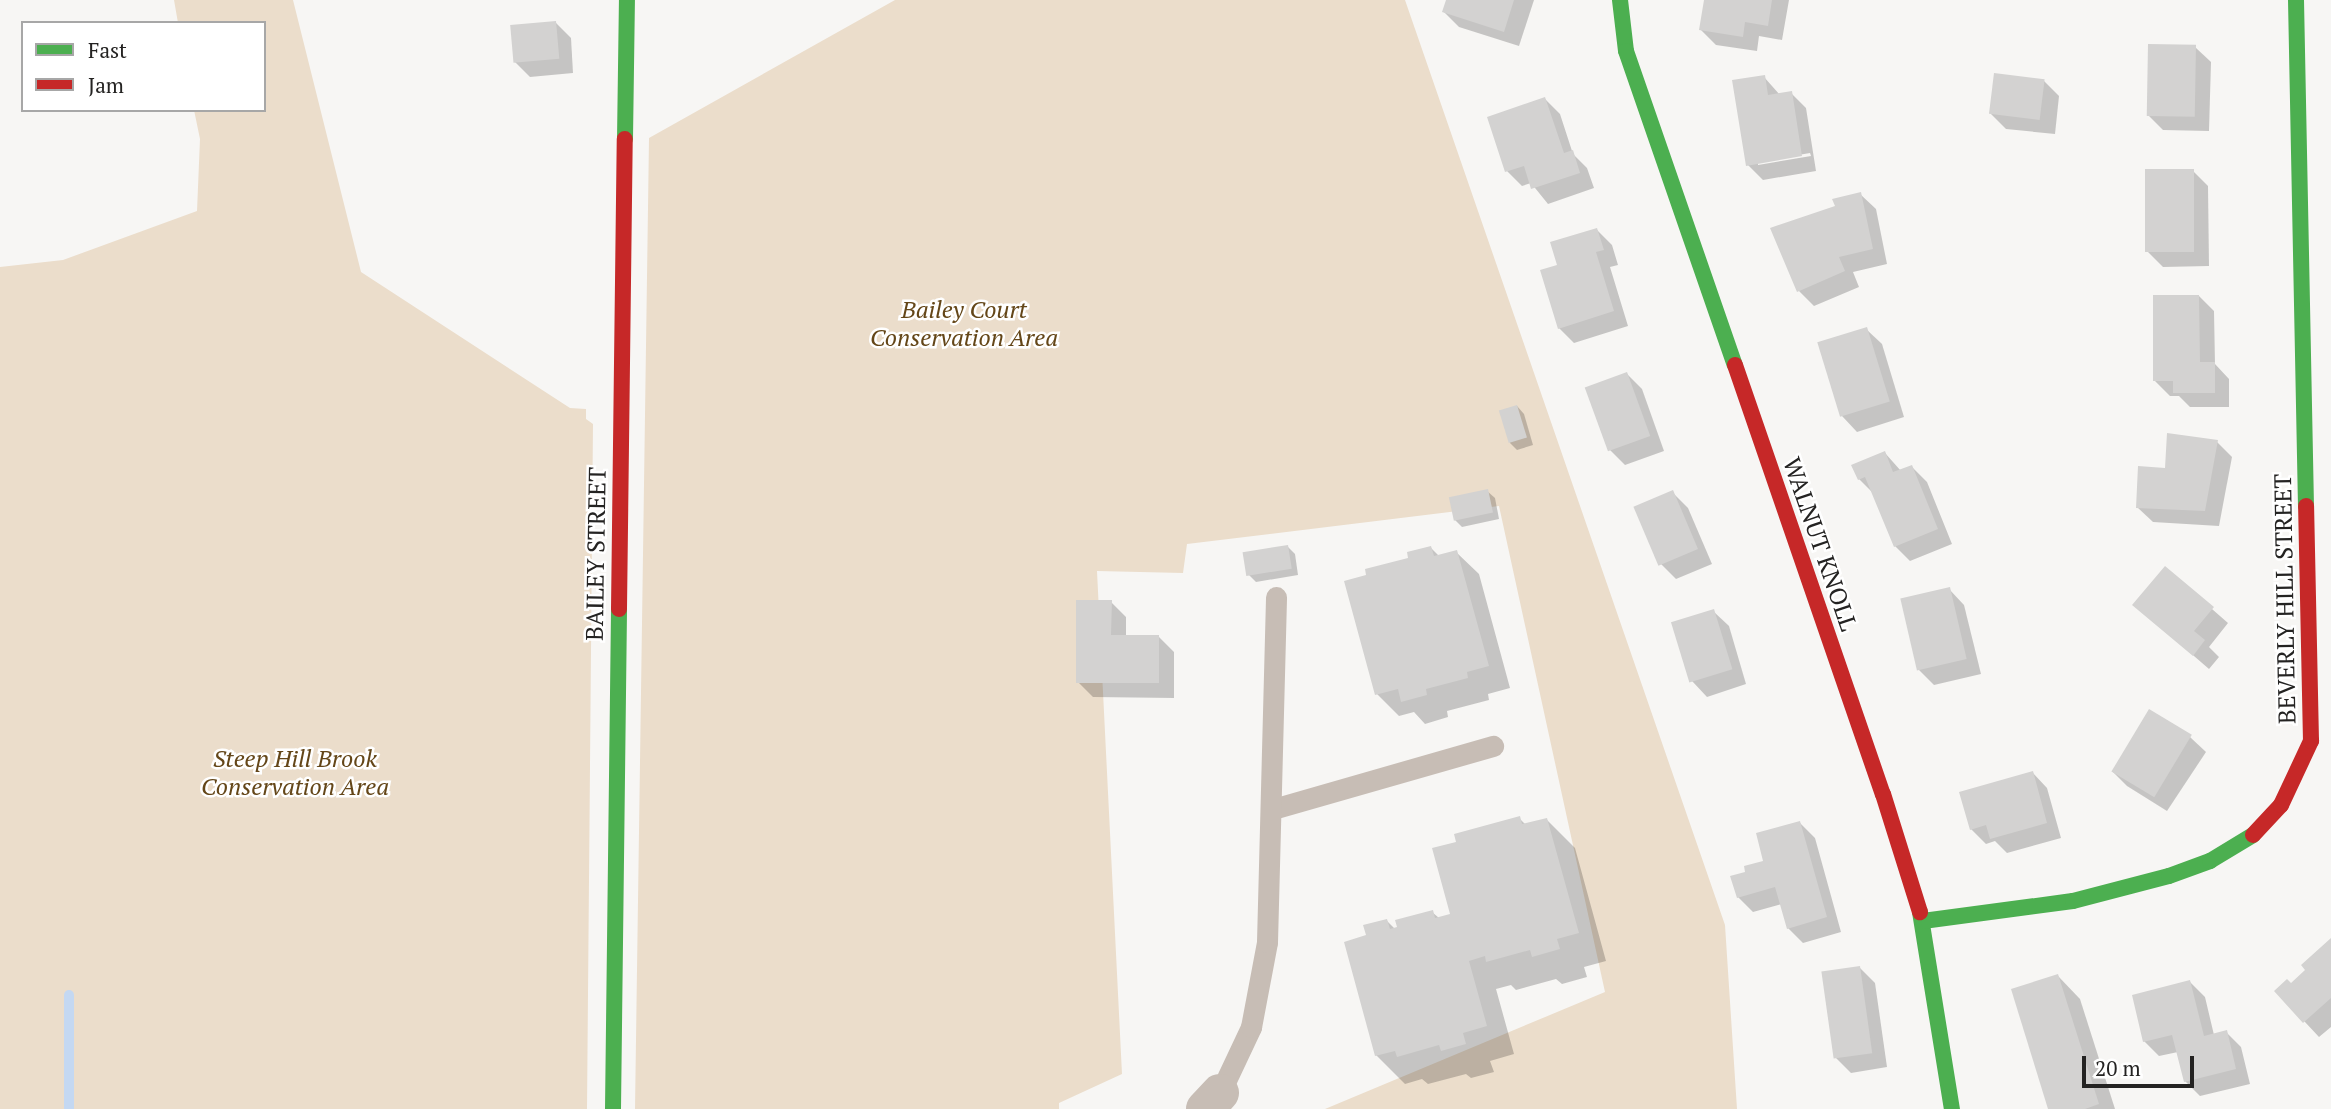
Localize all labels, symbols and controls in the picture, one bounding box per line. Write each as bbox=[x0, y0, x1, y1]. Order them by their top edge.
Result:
legend bbox=[21, 21, 266, 112]
text: Fast bbox=[88, 36, 127, 64]
text: Jam bbox=[88, 71, 124, 99]
park label: Bailey Court Conservation Area bbox=[870, 296, 1058, 352]
street label: WALNUT KNOLL bbox=[1777, 454, 1863, 634]
street label: BAILEY STREET bbox=[580, 467, 612, 641]
street label: BEVERLY HILL STREET bbox=[2268, 473, 2302, 725]
park label: Steep Hill Brook Conservation Area bbox=[201, 745, 389, 801]
scale bar bbox=[2086, 1042, 2198, 1086]
text: 20 m bbox=[2095, 1054, 2141, 1082]

